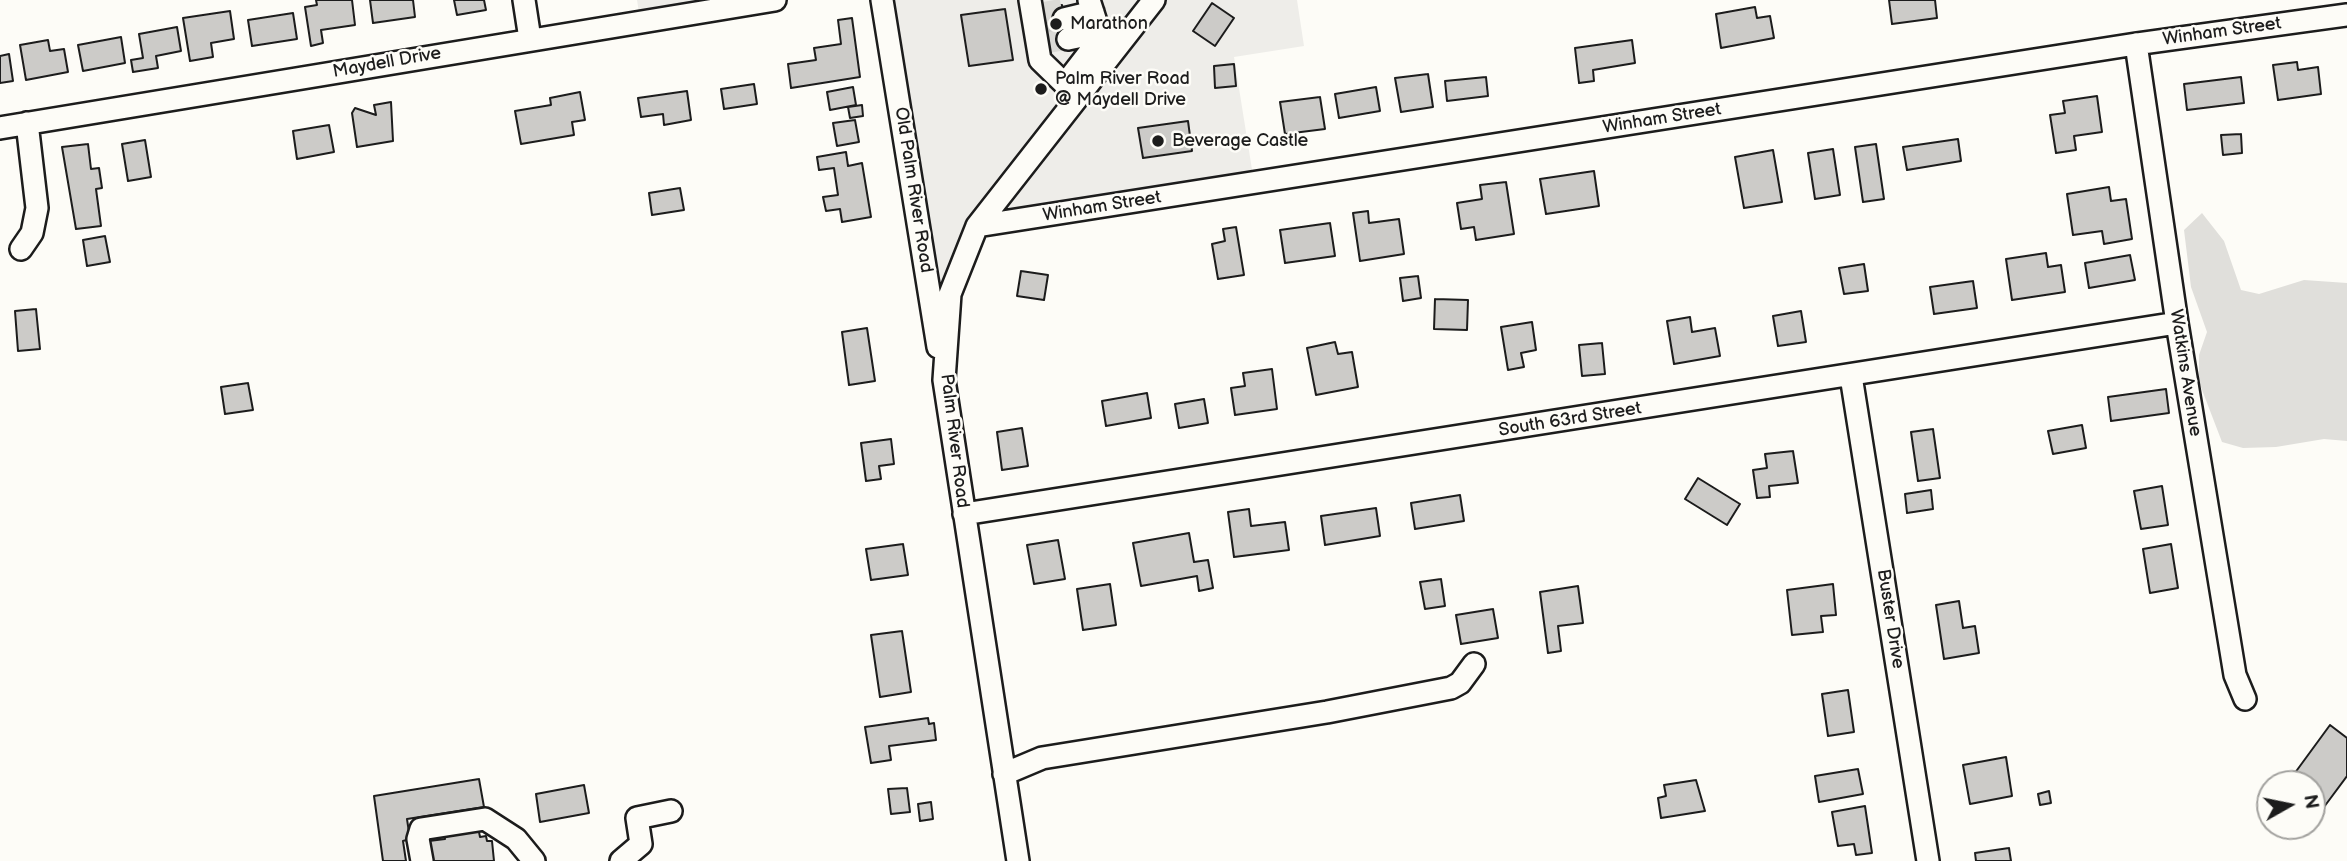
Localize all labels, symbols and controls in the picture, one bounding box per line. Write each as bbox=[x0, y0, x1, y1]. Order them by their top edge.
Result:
place label: Marathon bbox=[1070, 13, 1148, 35]
street label: Winham Street bbox=[2161, 13, 2283, 51]
marker: Marathon bbox=[1048, 16, 1064, 32]
street label: Maydell Drive bbox=[331, 43, 443, 83]
place label: Palm River Road @ Maydell Drive bbox=[1055, 68, 1190, 110]
marker: Palm River Road @ Maydell Drive bbox=[1033, 81, 1049, 97]
street label: Winham Street bbox=[1601, 99, 1723, 139]
street label: Old Palm River Road bbox=[889, 105, 937, 275]
place label: Beverage Castle bbox=[1172, 130, 1308, 152]
marker: Beverage Castle bbox=[1150, 133, 1166, 149]
street label: Winham Street bbox=[1041, 187, 1163, 227]
street label: Watkins Avenue bbox=[2164, 308, 2206, 438]
street label: Palm River Road bbox=[935, 373, 973, 509]
street label: South 63rd Street bbox=[1497, 398, 1643, 442]
street label: Buster Drive bbox=[1871, 568, 1909, 670]
north arrow bbox=[2256, 770, 2326, 840]
text: N bbox=[2298, 793, 2323, 811]

